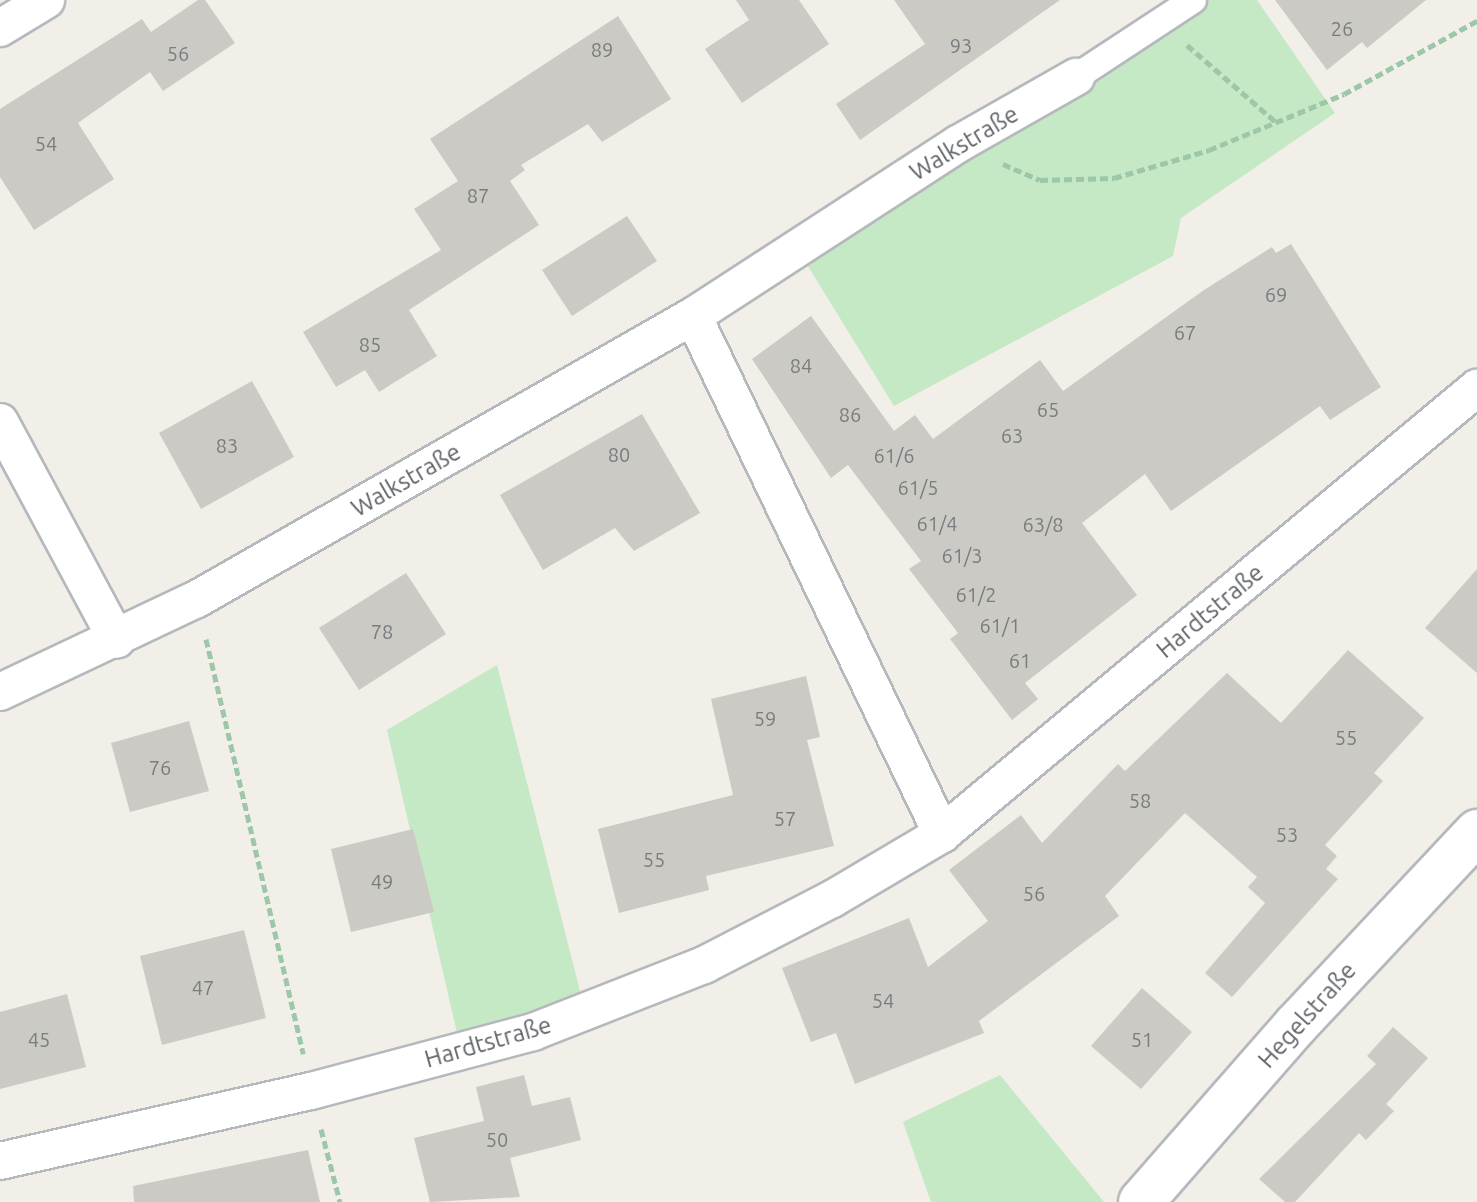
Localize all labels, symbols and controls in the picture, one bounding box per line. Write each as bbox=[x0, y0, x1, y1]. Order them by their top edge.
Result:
house number: 26 bbox=[1331, 16, 1353, 40]
house number: 93 bbox=[950, 33, 972, 57]
house number: 89 bbox=[591, 37, 613, 61]
house number: 56 bbox=[167, 41, 189, 65]
street label: Walkstraße bbox=[905, 99, 1023, 187]
house number: 54 bbox=[35, 131, 57, 155]
house number: 87 bbox=[467, 183, 489, 207]
house number: 69 bbox=[1265, 282, 1287, 306]
house number: 67 bbox=[1174, 320, 1196, 344]
house number: 85 bbox=[359, 332, 381, 356]
house number: 84 bbox=[790, 353, 812, 377]
house number: 65 bbox=[1037, 397, 1059, 421]
house number: 86 bbox=[839, 402, 861, 426]
house number: 63 bbox=[1001, 423, 1023, 447]
house number: 83 bbox=[216, 433, 238, 457]
street label: Walkstraße bbox=[346, 437, 466, 523]
house number: 80 bbox=[608, 442, 630, 466]
house number: 61/6 bbox=[873, 443, 915, 467]
house number: 61/5 bbox=[897, 475, 939, 499]
house number: 61/4 bbox=[916, 511, 958, 535]
house number: 63/8 bbox=[1022, 512, 1064, 536]
house number: 61/3 bbox=[941, 543, 983, 567]
street label: Hardtstraße bbox=[1151, 558, 1269, 664]
house number: 61/2 bbox=[955, 582, 997, 606]
house number: 61/1 bbox=[979, 613, 1021, 637]
house number: 78 bbox=[371, 619, 393, 643]
house number: 61 bbox=[1009, 648, 1031, 672]
house number: 59 bbox=[754, 706, 776, 730]
house number: 55 bbox=[1335, 725, 1357, 749]
house number: 76 bbox=[149, 755, 171, 779]
house number: 58 bbox=[1129, 788, 1151, 812]
house number: 57 bbox=[774, 806, 796, 830]
house number: 53 bbox=[1276, 822, 1298, 846]
house number: 55 bbox=[643, 847, 665, 871]
house number: 49 bbox=[371, 869, 393, 893]
house number: 56 bbox=[1023, 881, 1045, 905]
street label: Hegelstraße bbox=[1252, 956, 1362, 1074]
house number: 47 bbox=[192, 975, 214, 999]
house number: 54 bbox=[872, 988, 894, 1012]
street label: Hardtstraße bbox=[421, 1010, 555, 1074]
house number: 45 bbox=[28, 1027, 50, 1051]
house number: 51 bbox=[1131, 1027, 1153, 1051]
house number: 50 bbox=[486, 1127, 508, 1151]

